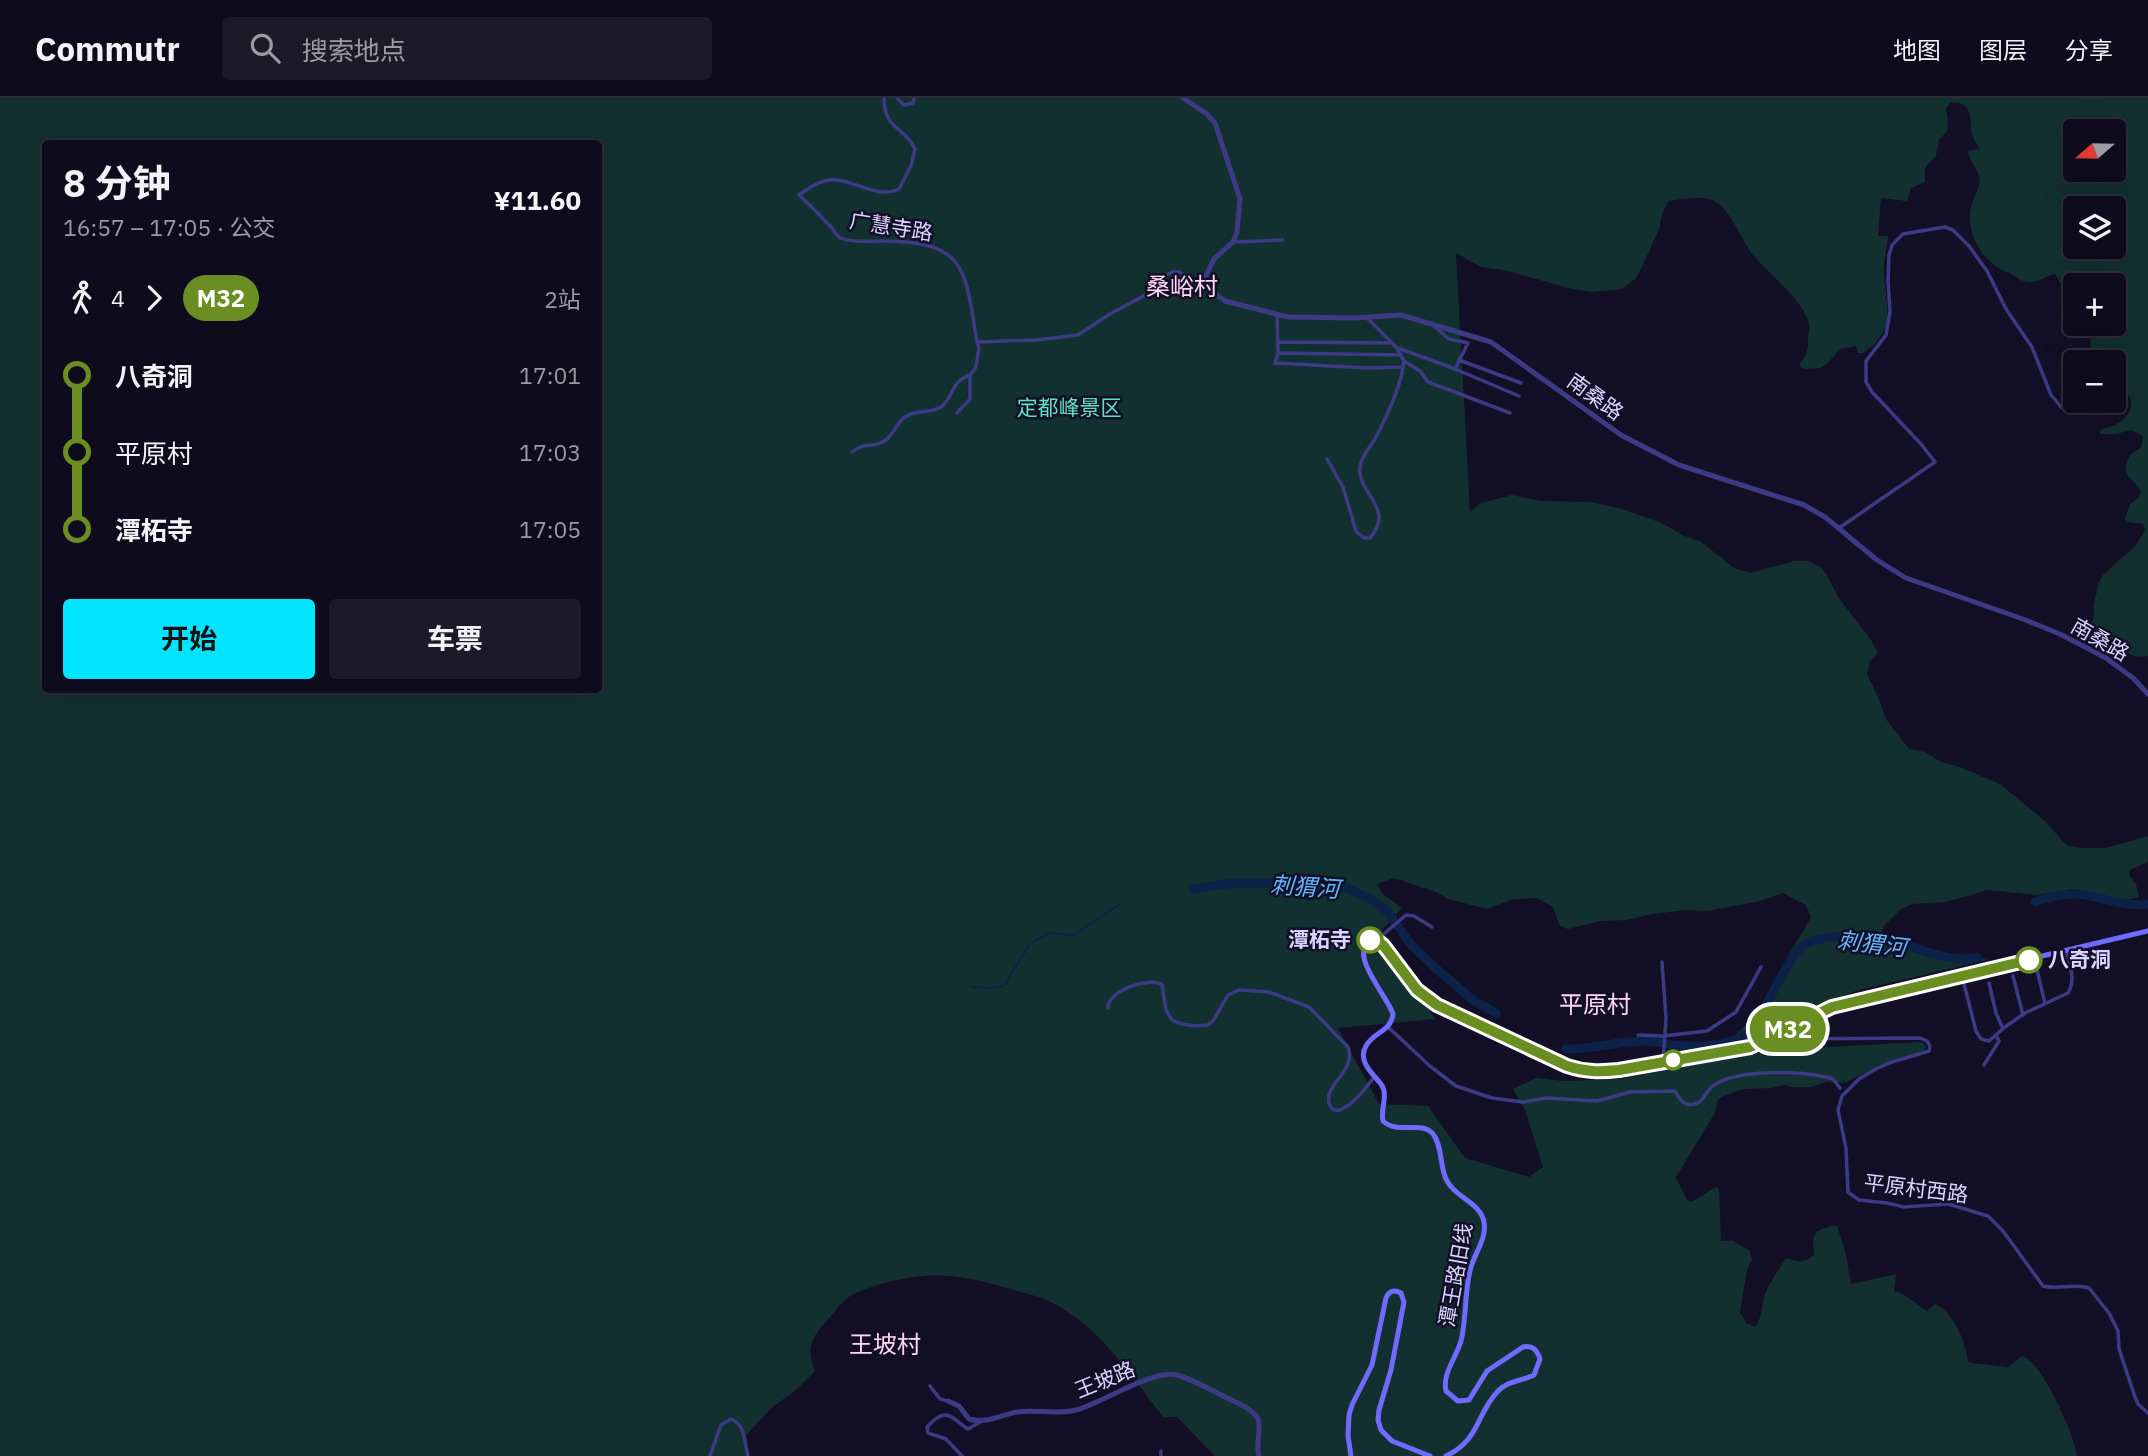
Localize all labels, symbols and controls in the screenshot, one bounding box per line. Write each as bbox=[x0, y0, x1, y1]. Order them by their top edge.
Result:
search box bbox=[222, 17, 712, 80]
text: Commutr bbox=[35, 27, 180, 70]
icon: search bbox=[246, 29, 284, 67]
text: 搜索地点 bbox=[302, 33, 406, 67]
text: 地图 bbox=[1893, 34, 1941, 66]
text: 图层 bbox=[1979, 34, 2027, 66]
text: 分享 bbox=[2065, 34, 2113, 66]
north arrow bbox=[2063, 119, 2126, 182]
map controls bbox=[2063, 119, 2126, 413]
text: 8 分钟 bbox=[63, 158, 171, 207]
text: ¥11.60 bbox=[494, 183, 581, 217]
button: layers bbox=[2063, 196, 2126, 259]
street label: 广慧寺路 bbox=[847, 206, 935, 246]
text: 16:57 – 17:05 · 公交 bbox=[63, 212, 276, 242]
district label: 桑峪村 bbox=[1146, 270, 1218, 302]
button: + bbox=[2063, 273, 2126, 336]
icon: walk bbox=[63, 279, 101, 317]
icon: forward bbox=[135, 279, 173, 317]
text: M32 bbox=[197, 282, 245, 314]
text: 4 bbox=[111, 283, 125, 313]
text: 2站 bbox=[544, 284, 581, 314]
button: − bbox=[2063, 350, 2126, 413]
text: 八奇洞 bbox=[115, 359, 193, 393]
text: 17:01 bbox=[519, 360, 581, 390]
street label: 南桑路 bbox=[1562, 366, 1629, 426]
park label: 定都峰景区 bbox=[1017, 393, 1122, 421]
text: 平原村 bbox=[115, 436, 193, 470]
text: 17:03 bbox=[519, 437, 581, 467]
text: 潭柘寺 bbox=[115, 513, 193, 547]
text: 17:05 bbox=[519, 514, 581, 544]
button: 开始 bbox=[63, 599, 315, 679]
button: 车票 bbox=[329, 599, 581, 679]
street label: 南桑路 bbox=[2066, 611, 2135, 667]
water label: 刺猬河 bbox=[1270, 869, 1345, 904]
water label: 刺猬河 bbox=[1836, 924, 1912, 963]
place label: 潭柘寺 bbox=[1288, 925, 1351, 953]
marker: 潭柘寺 bbox=[1357, 927, 1383, 953]
place label: 八奇洞 bbox=[2048, 945, 2111, 973]
marker: 八奇洞 bbox=[2016, 947, 2042, 973]
district label: 平原村 bbox=[1559, 988, 1631, 1020]
line badge: M32 bbox=[1748, 1006, 1828, 1052]
text: M32 bbox=[1764, 1013, 1812, 1045]
unlabelled marker bbox=[1663, 1050, 1683, 1070]
street label: 平原村西路 bbox=[1862, 1168, 1970, 1208]
street label: 潭王路旧线 bbox=[1432, 1221, 1478, 1329]
district label: 王坡村 bbox=[849, 1328, 921, 1360]
street label: 王坡路 bbox=[1070, 1354, 1139, 1404]

